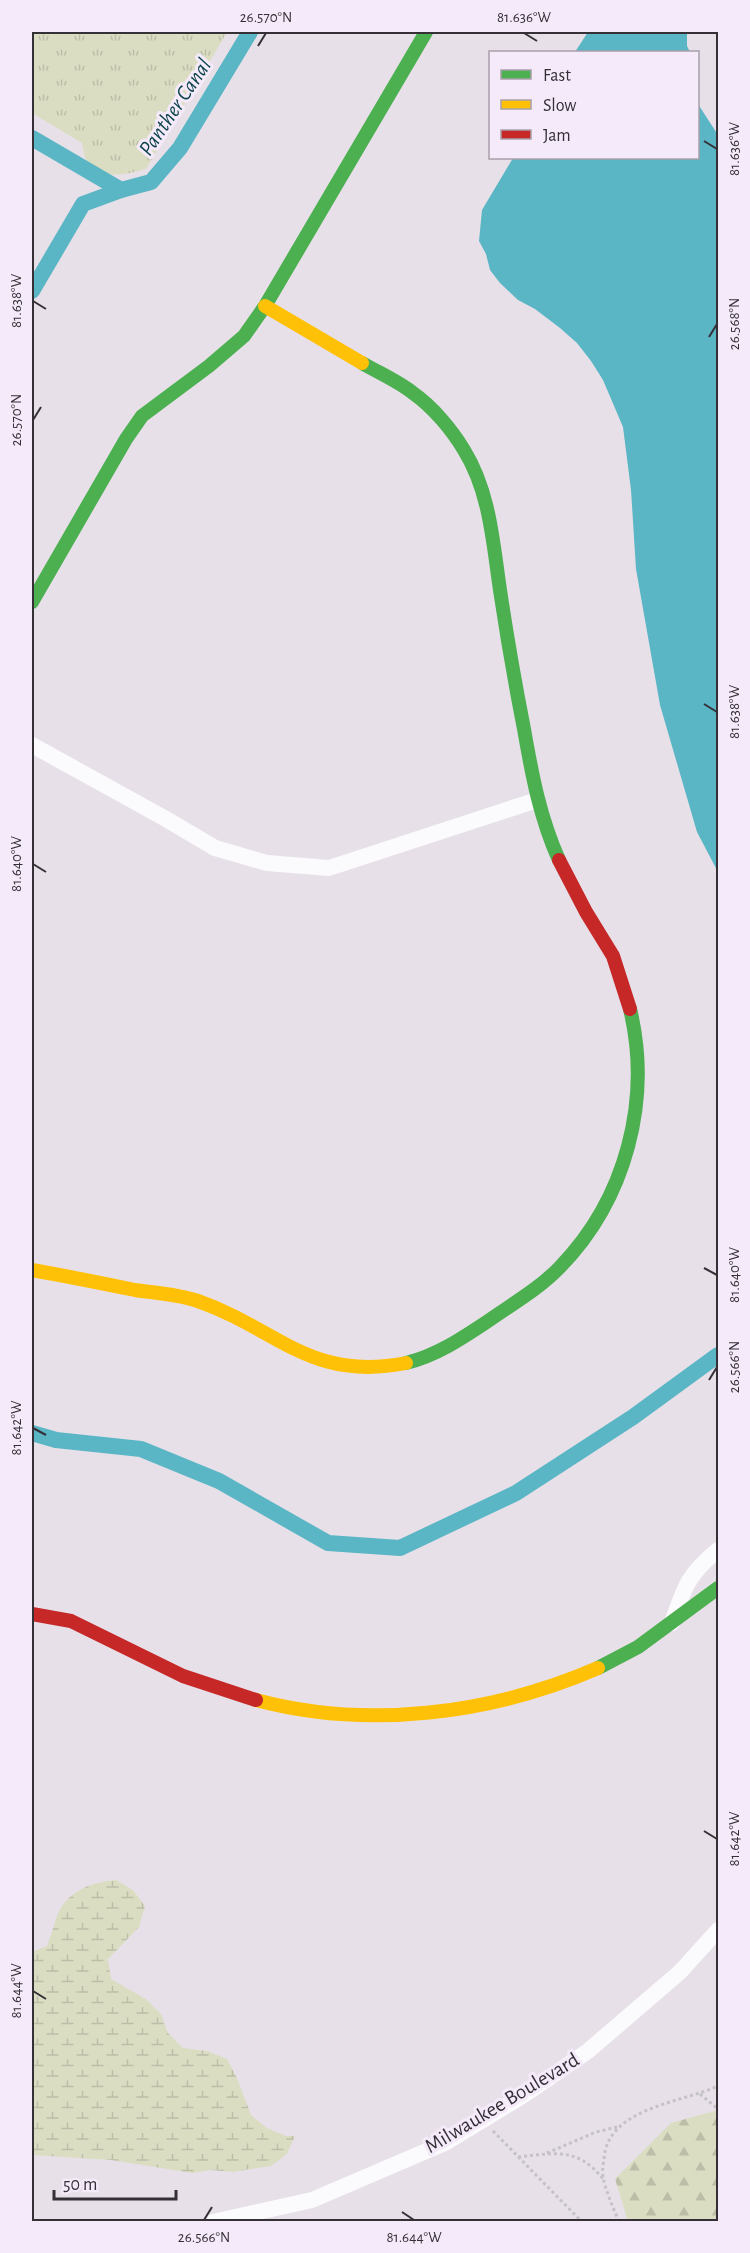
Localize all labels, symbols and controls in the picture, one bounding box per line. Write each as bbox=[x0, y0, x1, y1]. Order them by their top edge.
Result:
text: 26.570°N bbox=[240, 10, 292, 25]
text: 81.636°W bbox=[497, 10, 552, 25]
legend bbox=[489, 51, 699, 159]
water label: Panther Canal bbox=[135, 54, 215, 160]
text: Fast bbox=[543, 67, 571, 85]
text: Slow bbox=[543, 97, 576, 115]
text: 81.636°W bbox=[727, 121, 742, 176]
text: Jam bbox=[543, 127, 571, 145]
text: 81.638°W bbox=[9, 273, 24, 328]
text: 26.568°N bbox=[727, 298, 742, 350]
text: 26.570°N bbox=[9, 394, 24, 446]
text: 81.638°W bbox=[727, 684, 742, 739]
text: 81.640°W bbox=[9, 835, 24, 892]
text: 81.640°W bbox=[727, 1246, 742, 1303]
text: 26.566°N bbox=[727, 1341, 742, 1393]
text: 81.642°W bbox=[9, 1400, 24, 1455]
text: 81.642°W bbox=[727, 1811, 742, 1866]
text: 81.644°W bbox=[9, 1963, 24, 2019]
street label: Milwaukee Boulevard bbox=[421, 2049, 583, 2157]
scale bar bbox=[54, 2163, 176, 2201]
text: 50 m bbox=[63, 2176, 97, 2194]
text: 26.566°N bbox=[178, 2230, 230, 2245]
text: 81.644°W bbox=[386, 2230, 442, 2245]

